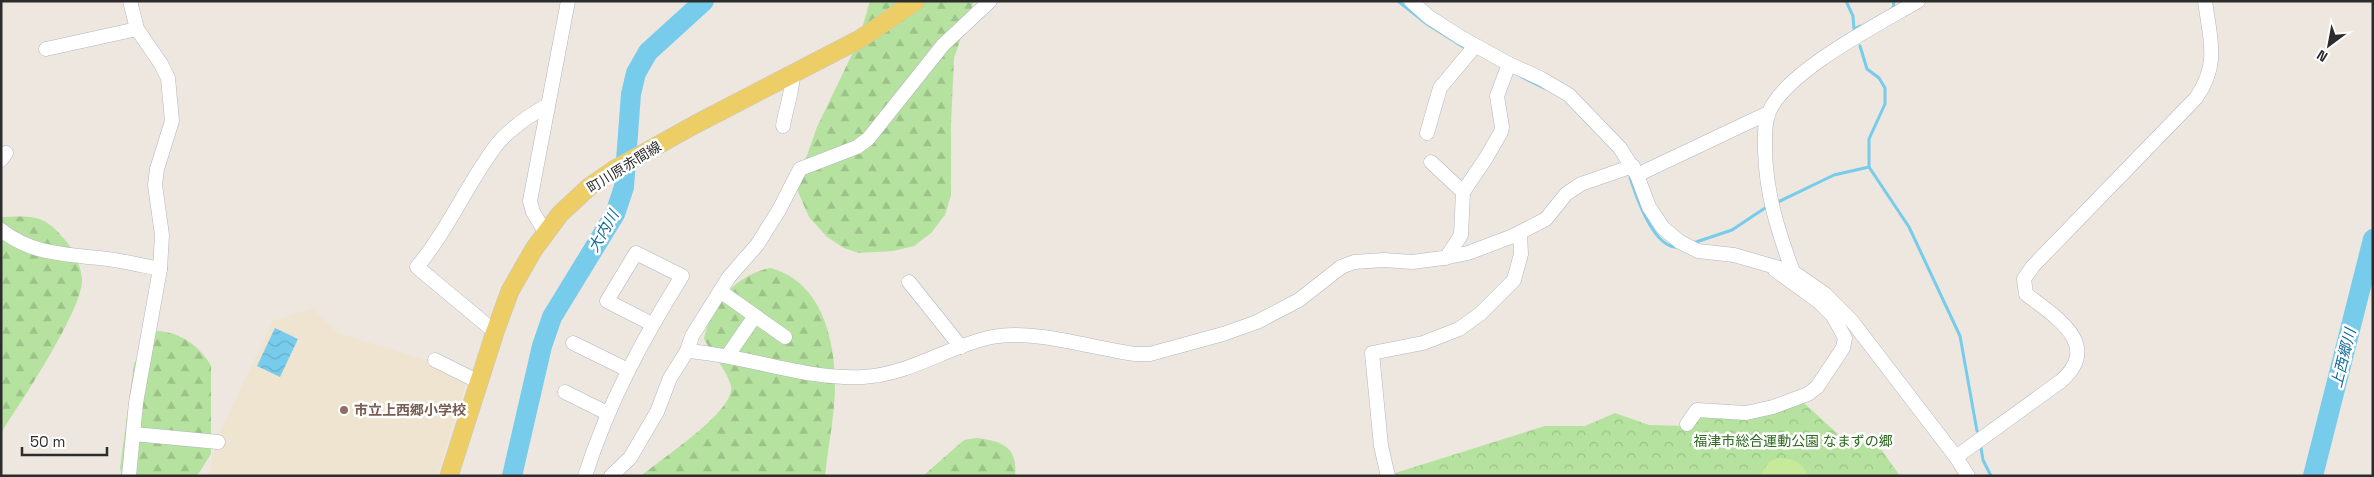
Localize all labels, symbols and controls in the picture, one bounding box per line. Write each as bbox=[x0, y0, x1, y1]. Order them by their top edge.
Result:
north arrow bbox=[2304, 20, 2354, 70]
text: N bbox=[2313, 46, 2331, 66]
street label: 町川原赤間線 bbox=[584, 137, 664, 197]
water label: 大内川 bbox=[584, 205, 623, 255]
water label: 上西郷川 bbox=[2327, 325, 2360, 389]
place label: 市立上西郷小学校 bbox=[354, 401, 466, 419]
marker: 市立上西郷小学校 bbox=[338, 404, 350, 416]
scale bar bbox=[22, 424, 108, 456]
text: 50 m bbox=[30, 432, 65, 451]
park label: 福津市総合運動公園 なまずの郷 bbox=[1693, 432, 1893, 450]

